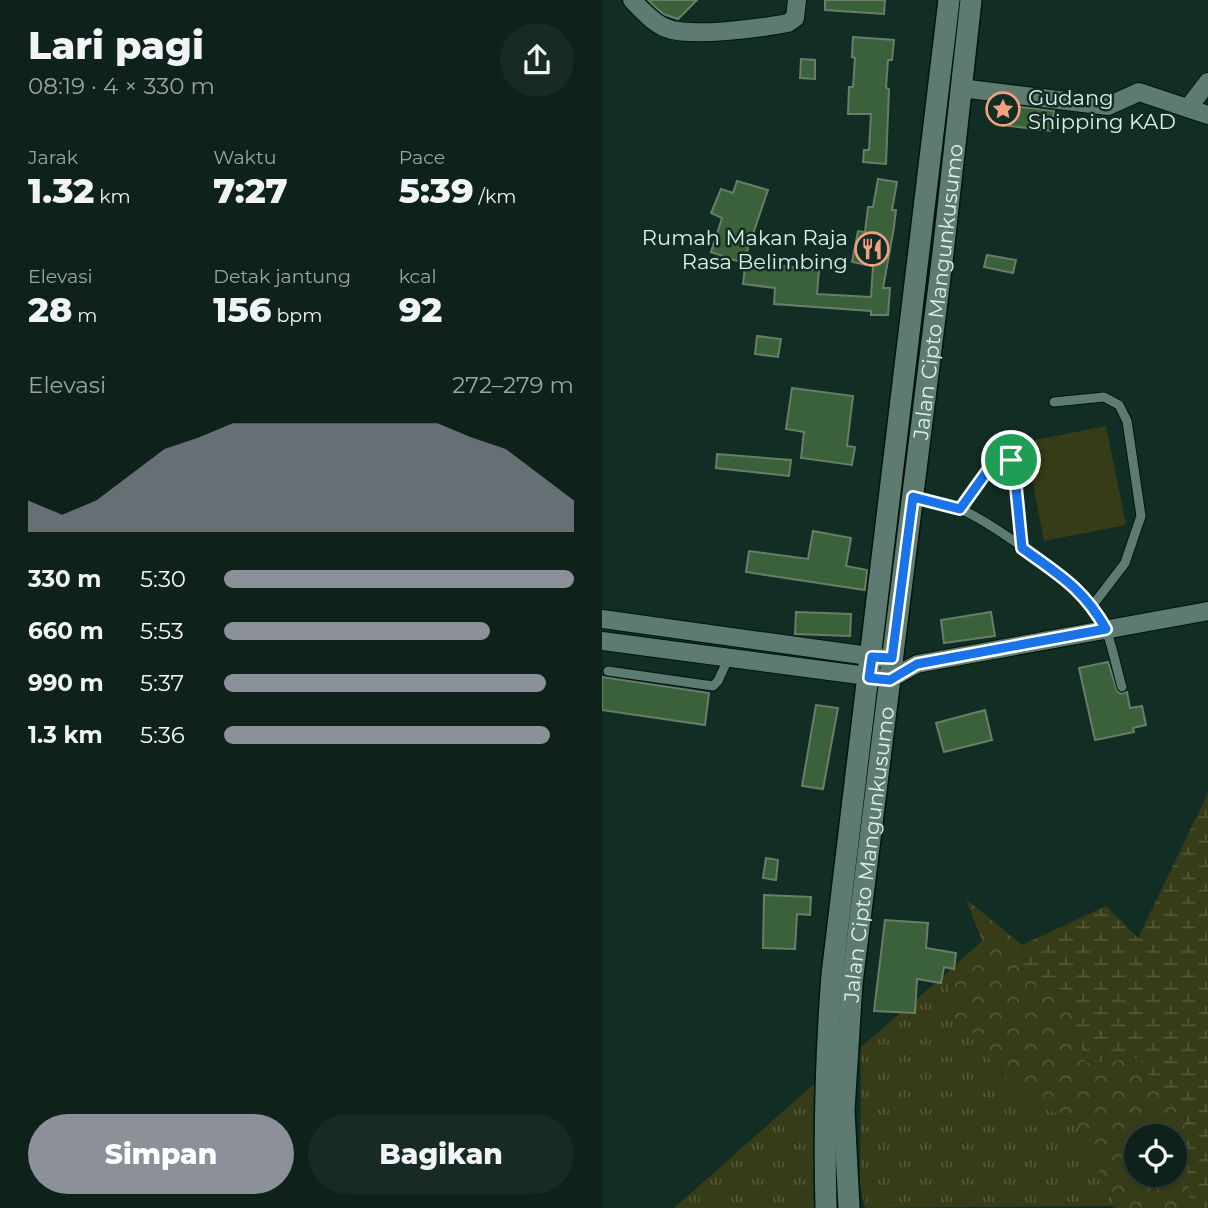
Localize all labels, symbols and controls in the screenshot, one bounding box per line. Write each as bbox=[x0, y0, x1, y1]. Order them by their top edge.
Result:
text: Lari pagi bbox=[28, 22, 204, 69]
button: share bbox=[500, 23, 574, 97]
text: 08:19 · 4 × 330 m bbox=[28, 72, 215, 100]
place label: Gudang Shipping KAD bbox=[1028, 85, 1176, 134]
place icon: Gudang Shipping KAD bbox=[984, 90, 1022, 128]
street label: Jalan Cipto Mangunkusumo bbox=[907, 142, 968, 442]
text: Jarak bbox=[28, 146, 78, 169]
text: Waktu bbox=[213, 146, 276, 169]
text: Pace bbox=[399, 146, 445, 169]
text: 1.32 bbox=[28, 169, 94, 212]
text: 7:27 bbox=[213, 169, 288, 212]
text: 5:39 bbox=[399, 169, 474, 212]
text: km bbox=[94, 185, 131, 208]
text: /km bbox=[474, 185, 516, 208]
place label: Rumah Makan Raja Rasa Belimbing bbox=[642, 225, 848, 274]
restaurant icon: Rumah Makan Raja Rasa Belimbing bbox=[853, 230, 891, 268]
text: Elevasi bbox=[28, 265, 93, 288]
text: Detak jantung bbox=[213, 265, 351, 288]
text: kcal bbox=[399, 265, 437, 288]
text: 28 bbox=[28, 288, 72, 331]
text: 156 bbox=[213, 288, 271, 331]
text: 92 bbox=[399, 288, 442, 331]
text: m bbox=[72, 304, 98, 327]
text: bpm bbox=[271, 304, 322, 327]
text: Elevasi bbox=[28, 371, 106, 399]
text: 272–279 m bbox=[452, 371, 574, 399]
pin bbox=[981, 430, 1041, 490]
icon: arrive bbox=[992, 441, 1030, 479]
text: 330 m bbox=[28, 565, 101, 593]
text: 5:30 bbox=[140, 565, 186, 593]
text: 660 m bbox=[28, 617, 104, 645]
text: 5:53 bbox=[140, 617, 184, 645]
text: 990 m bbox=[28, 669, 104, 697]
text: 5:37 bbox=[140, 669, 184, 697]
street label: Jalan Cipto Mangunkusumo bbox=[838, 705, 899, 1004]
text: 1.3 km bbox=[28, 721, 103, 749]
text: 5:36 bbox=[140, 721, 185, 749]
button: Simpan bbox=[28, 1114, 294, 1194]
button: Bagikan bbox=[308, 1114, 574, 1194]
map controls bbox=[1124, 1124, 1187, 1187]
button: locate bbox=[1124, 1124, 1187, 1187]

